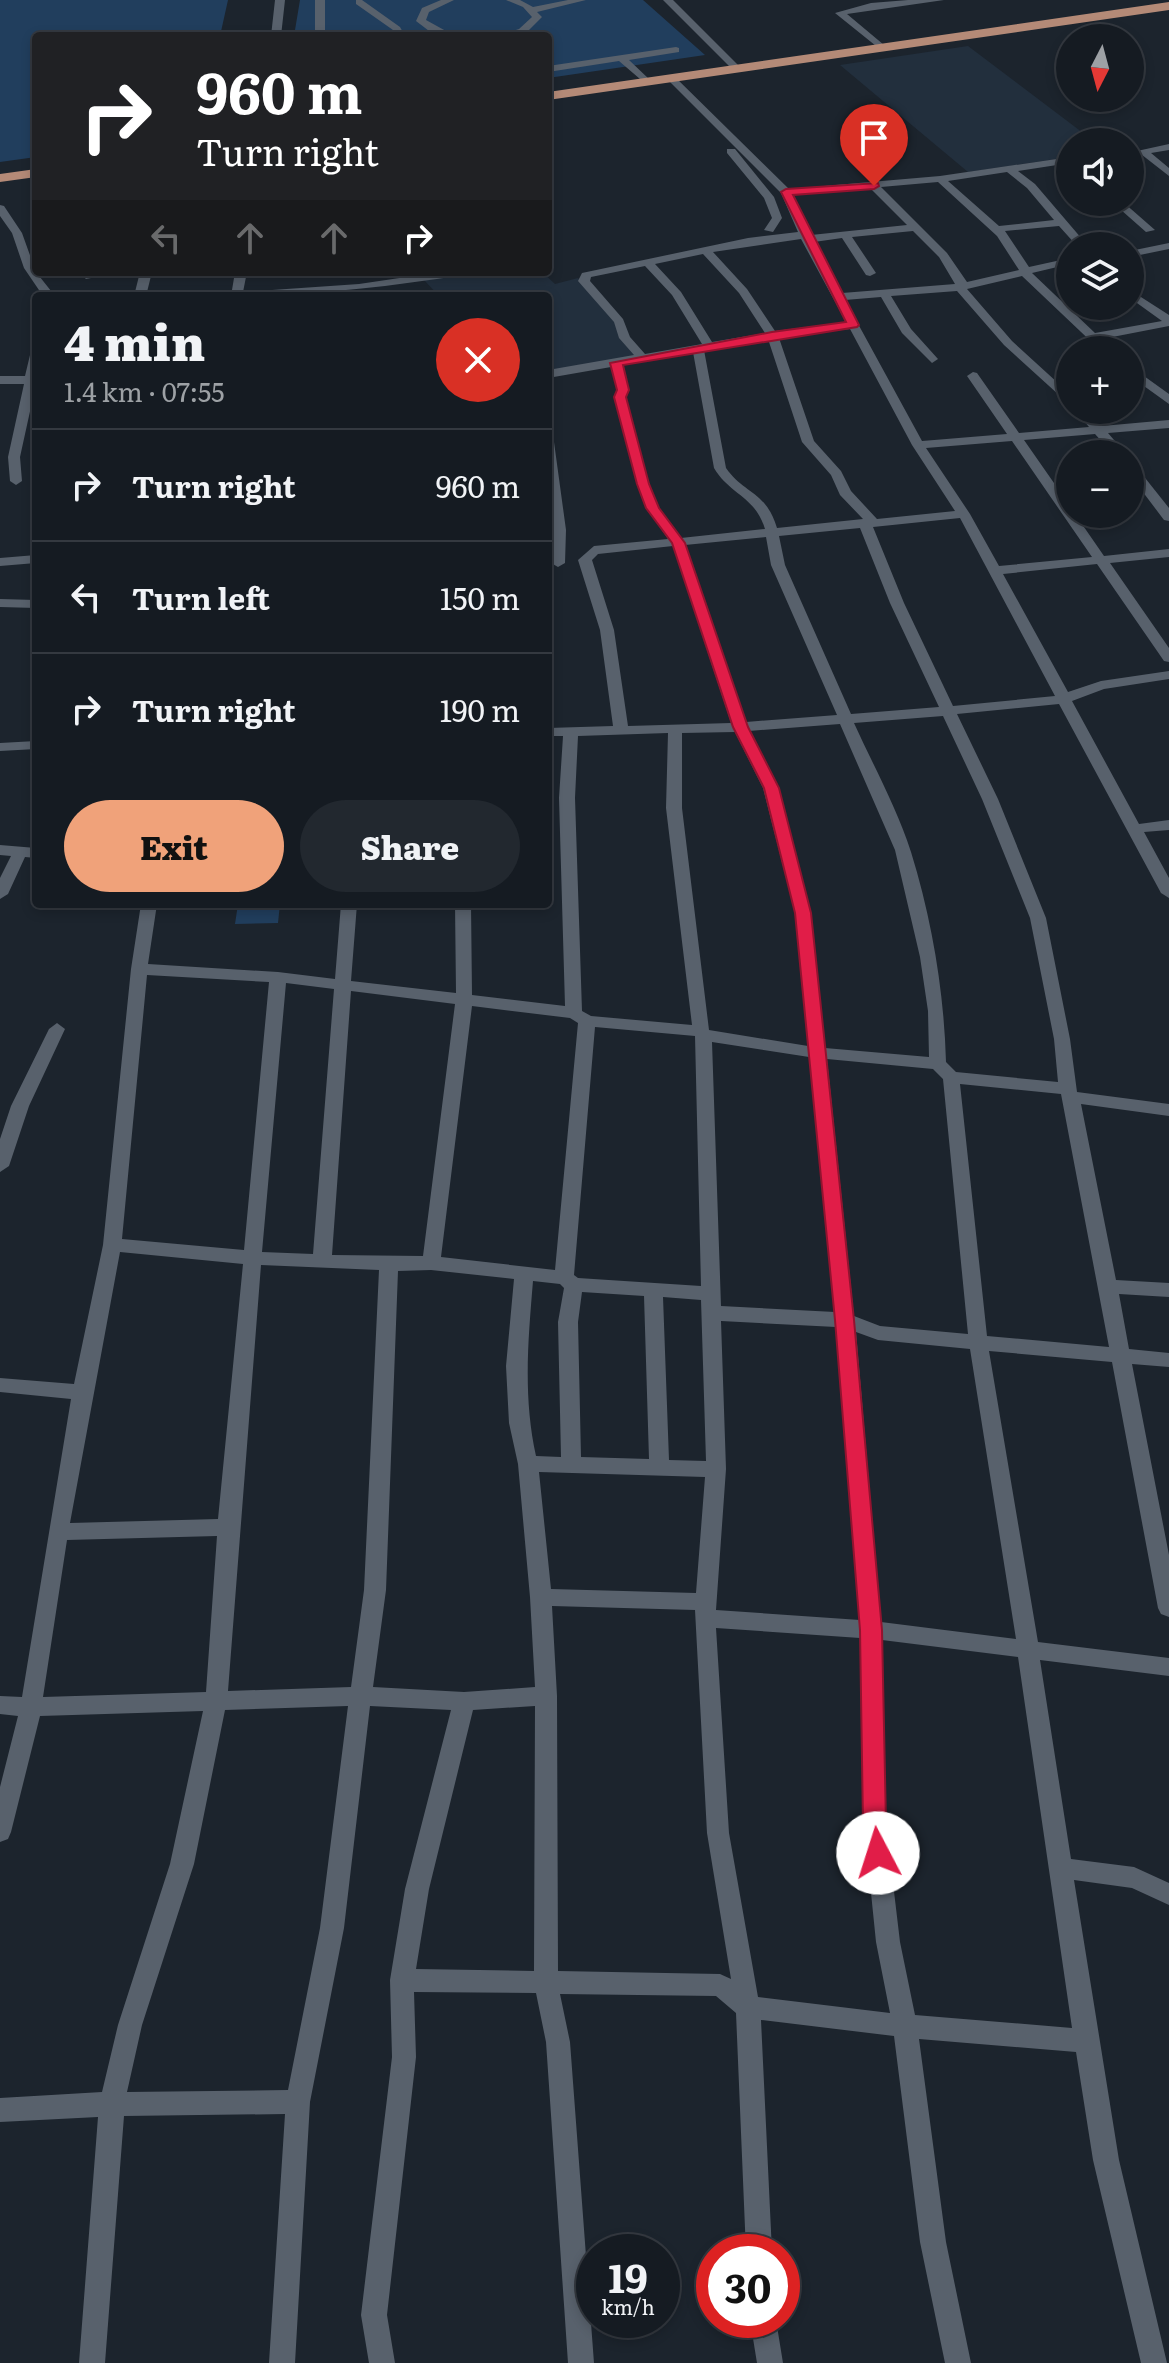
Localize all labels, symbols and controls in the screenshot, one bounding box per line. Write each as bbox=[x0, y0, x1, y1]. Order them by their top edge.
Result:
north arrow bbox=[1056, 24, 1144, 112]
map controls bbox=[1056, 24, 1144, 528]
text: 960 m bbox=[196, 48, 363, 131]
icon: right bbox=[64, 64, 168, 168]
pin bbox=[840, 104, 908, 186]
icon: arrive bbox=[852, 116, 896, 160]
text: Turn right bbox=[196, 124, 379, 177]
button: sound bbox=[1056, 128, 1144, 216]
icon: left bbox=[144, 216, 188, 260]
icon: ahead bbox=[228, 216, 272, 260]
icon: ahead bbox=[312, 216, 356, 260]
icon: right bbox=[396, 216, 440, 260]
button: layers bbox=[1056, 232, 1144, 320]
text: 4 min bbox=[64, 305, 205, 376]
button: close bbox=[436, 318, 520, 402]
button: + bbox=[1056, 336, 1144, 424]
text: 1.4 km · 07:55 bbox=[64, 371, 224, 410]
button: − bbox=[1056, 440, 1144, 528]
icon: right bbox=[64, 463, 108, 507]
text: Turn right bbox=[132, 463, 296, 507]
text: 960 m bbox=[436, 463, 520, 507]
icon: left bbox=[64, 575, 108, 619]
text: Turn left bbox=[132, 575, 270, 619]
text: 150 m bbox=[440, 575, 520, 619]
icon: right bbox=[64, 687, 108, 731]
text: Turn right bbox=[132, 687, 296, 731]
text: 190 m bbox=[440, 687, 520, 731]
button: Exit bbox=[64, 800, 284, 892]
button: Share bbox=[300, 800, 520, 892]
position arrow bbox=[836, 1811, 920, 1895]
speed limit sign: 30 bbox=[696, 2234, 800, 2338]
text: 19 bbox=[608, 2246, 648, 2305]
text: km/h bbox=[601, 2291, 655, 2321]

